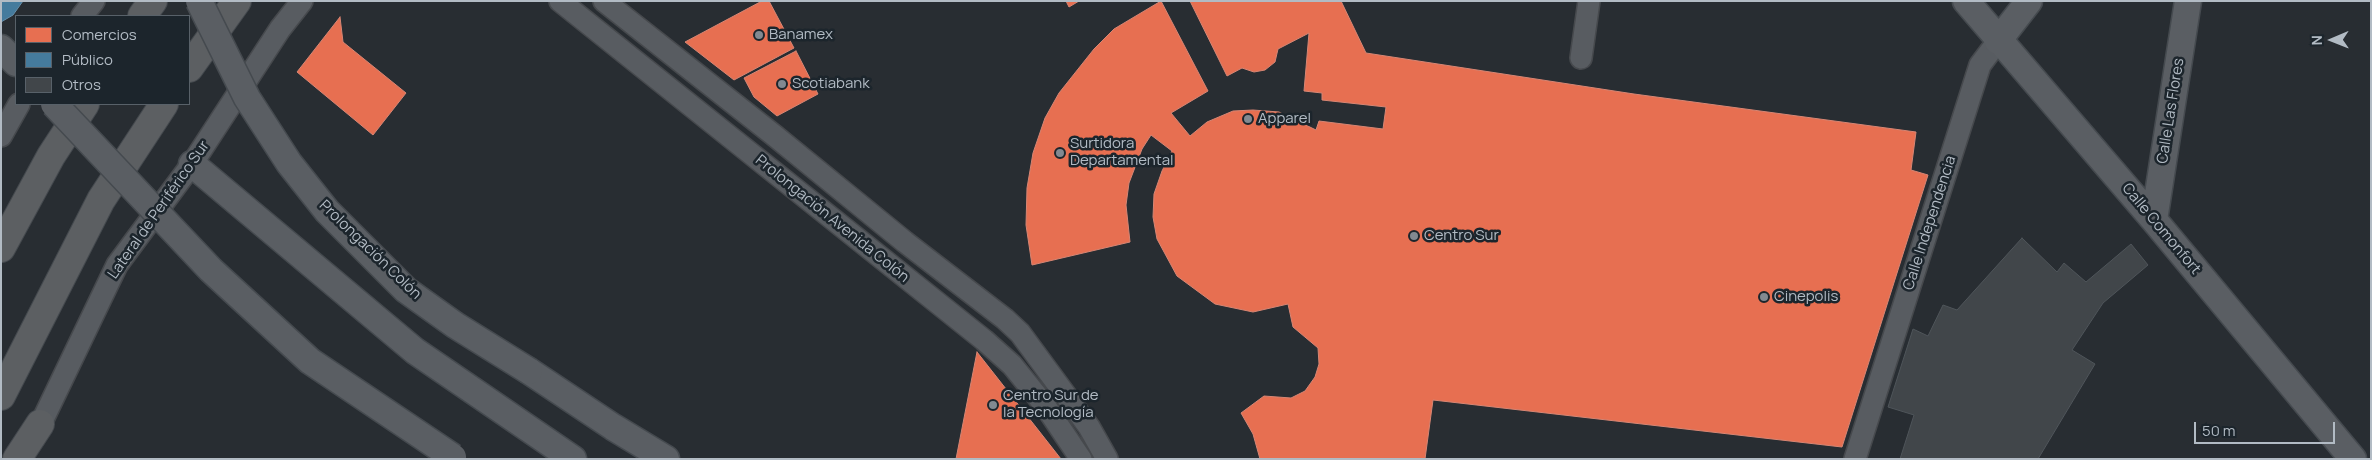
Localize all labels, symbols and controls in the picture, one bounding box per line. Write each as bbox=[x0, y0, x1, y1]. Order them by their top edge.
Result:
legend bbox=[15, 15, 190, 105]
north arrow bbox=[2307, 15, 2357, 65]
text: Comercios bbox=[62, 24, 137, 45]
place label: Banamex bbox=[769, 26, 833, 44]
marker: Banamex bbox=[753, 29, 765, 41]
text: N bbox=[2307, 35, 2326, 45]
text: Público bbox=[62, 49, 113, 70]
street label: Calle Las Flores bbox=[2154, 57, 2188, 165]
text: Otros bbox=[62, 74, 101, 95]
place label: Scotiabank bbox=[792, 75, 870, 93]
marker: Scotiabank bbox=[776, 78, 788, 90]
place label: Apparel bbox=[1258, 110, 1311, 128]
marker: Apparel bbox=[1242, 113, 1254, 125]
place label: Surtidora Departamental bbox=[1070, 135, 1174, 170]
street label: Lateral de Periférico Sur bbox=[105, 138, 213, 282]
marker: Surtidora Departamental bbox=[1054, 147, 1066, 159]
street label: Prolongación Avenida Colón bbox=[752, 151, 912, 287]
street label: Calle Independencia bbox=[1900, 154, 1960, 292]
street label: Calle Comonfort bbox=[2118, 180, 2204, 278]
street label: Prolongación Colón bbox=[315, 197, 425, 303]
place label: Centro Sur bbox=[1424, 227, 1499, 245]
marker: Centro Sur bbox=[1408, 230, 1420, 242]
place label: Cinepolis bbox=[1774, 288, 1838, 306]
marker: Cinepolis bbox=[1758, 291, 1770, 303]
place label: Centro Sur de la Tecnología bbox=[1003, 387, 1099, 422]
marker: Centro Sur de la Tecnología bbox=[987, 399, 999, 411]
scale bar bbox=[2197, 412, 2338, 444]
text: 50 m bbox=[2202, 420, 2236, 441]

